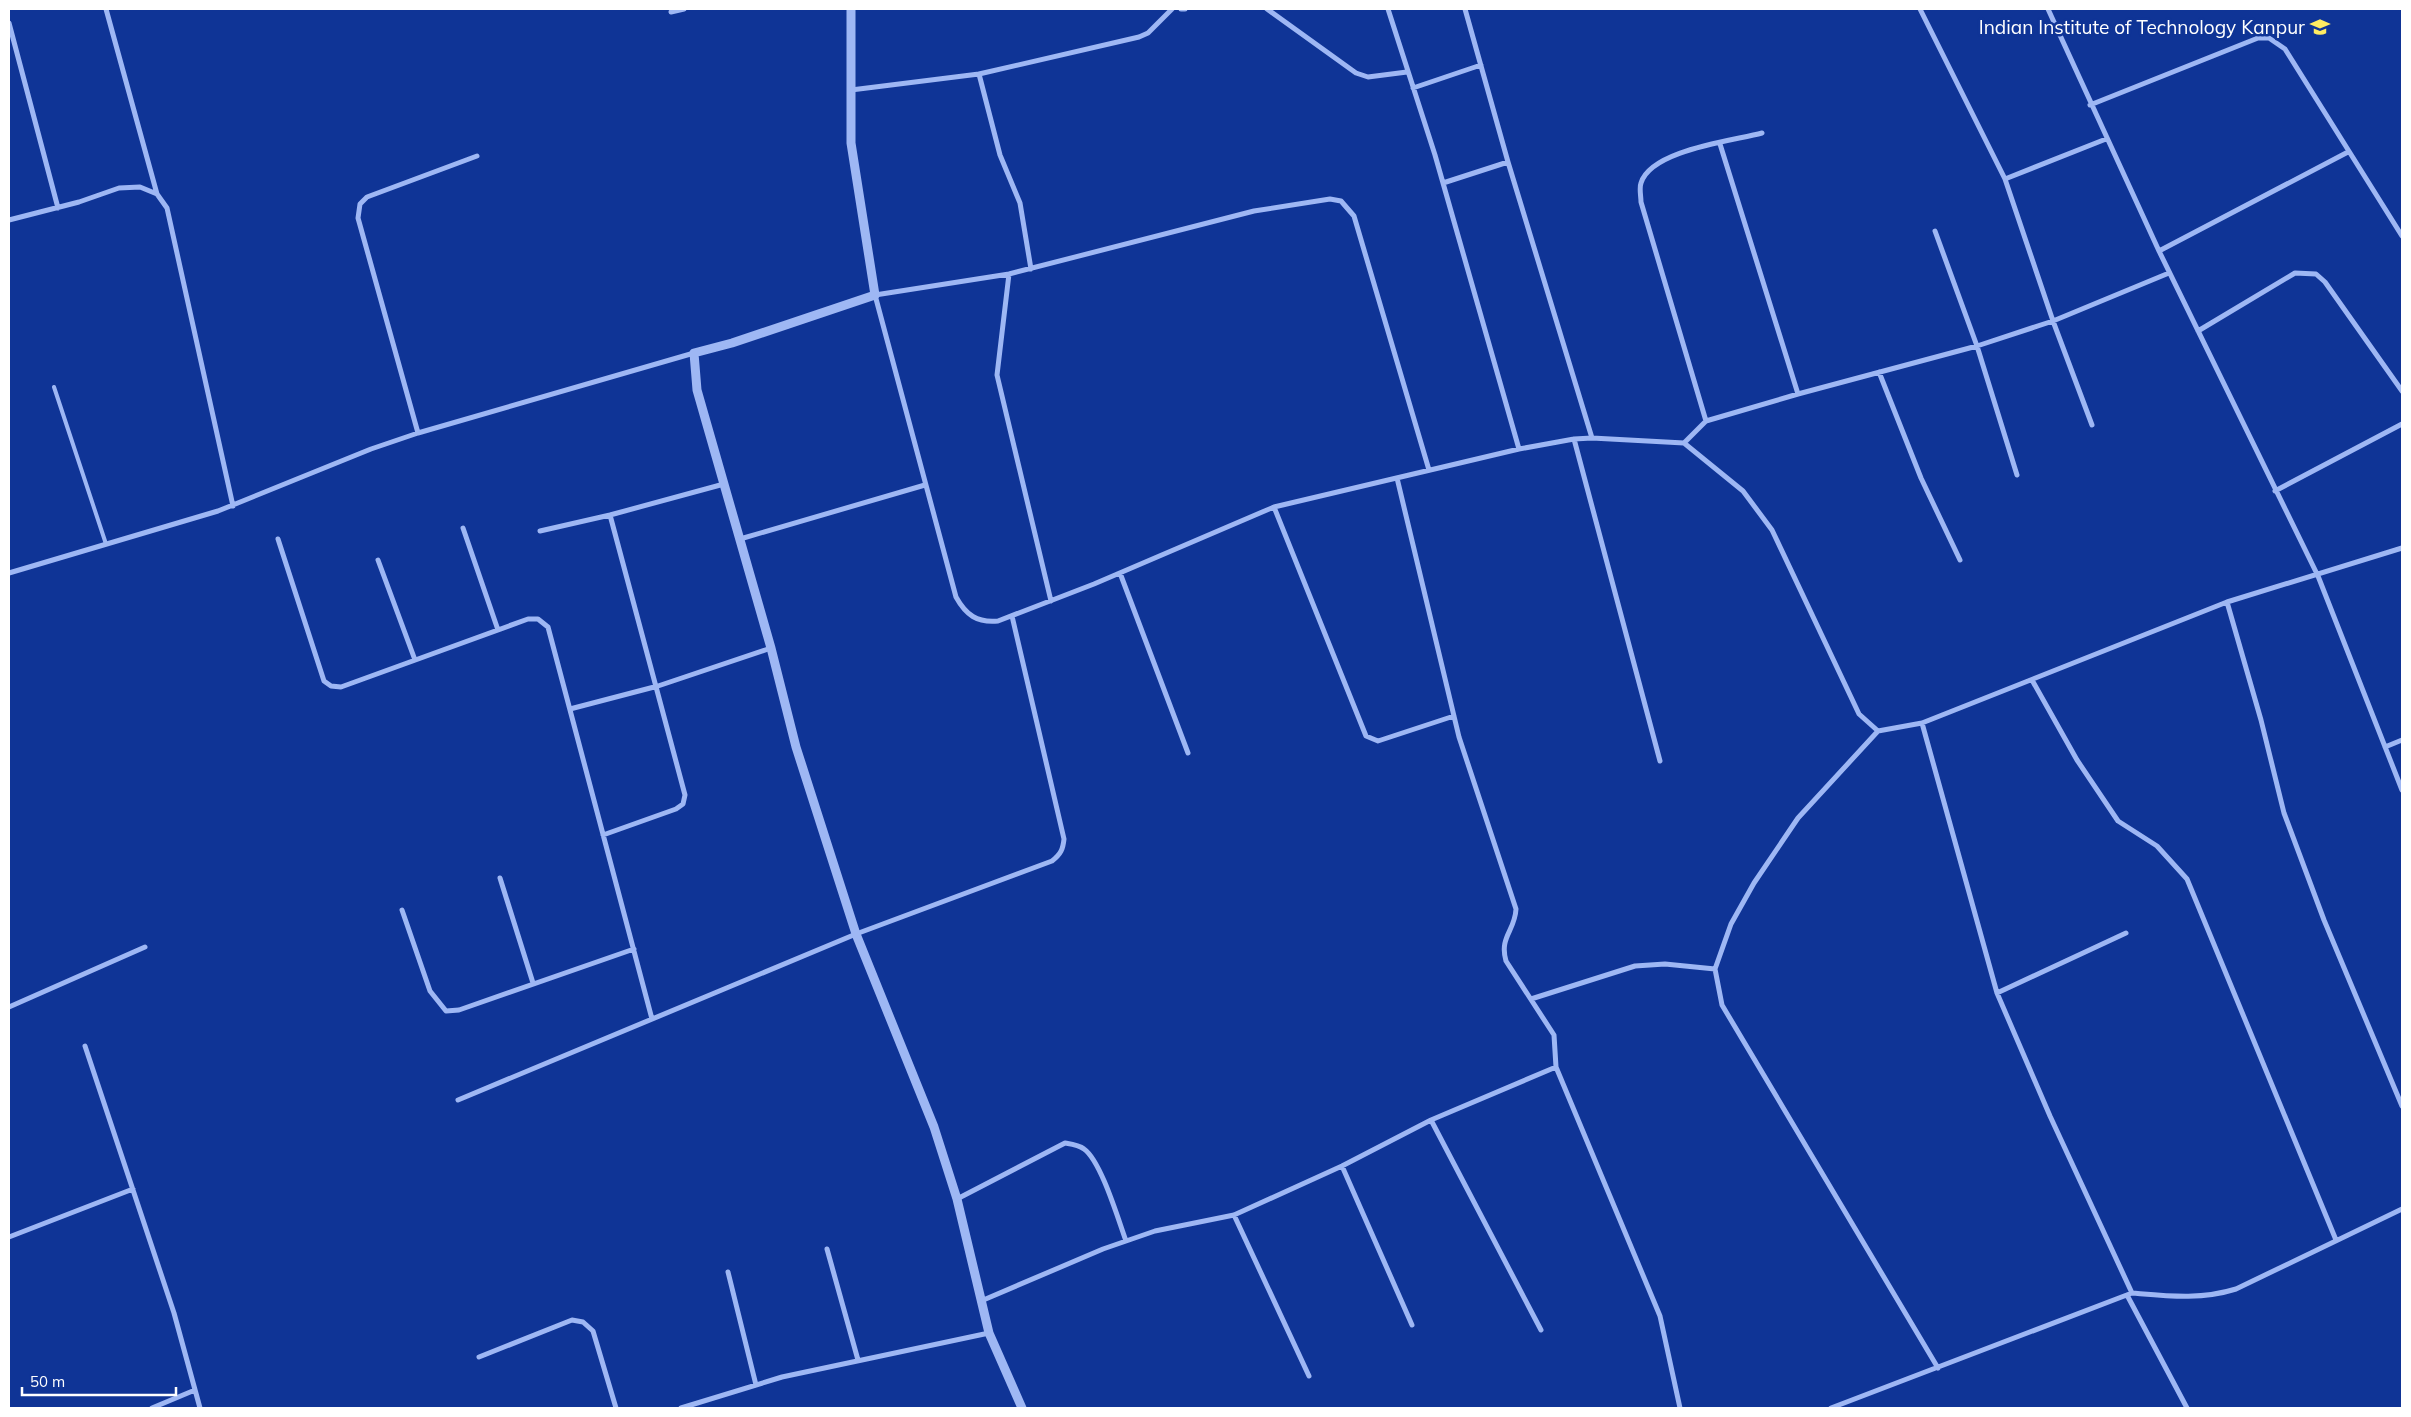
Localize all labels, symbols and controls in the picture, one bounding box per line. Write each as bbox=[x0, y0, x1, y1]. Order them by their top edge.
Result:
place label: Indian Institute of Technology Kanpur bbox=[1979, 15, 2305, 39]
school or university icon: Indian Institute of Technology Kanpur bbox=[2309, 16, 2331, 38]
scale bar bbox=[22, 1364, 176, 1396]
text: 50 m bbox=[30, 1372, 65, 1391]

